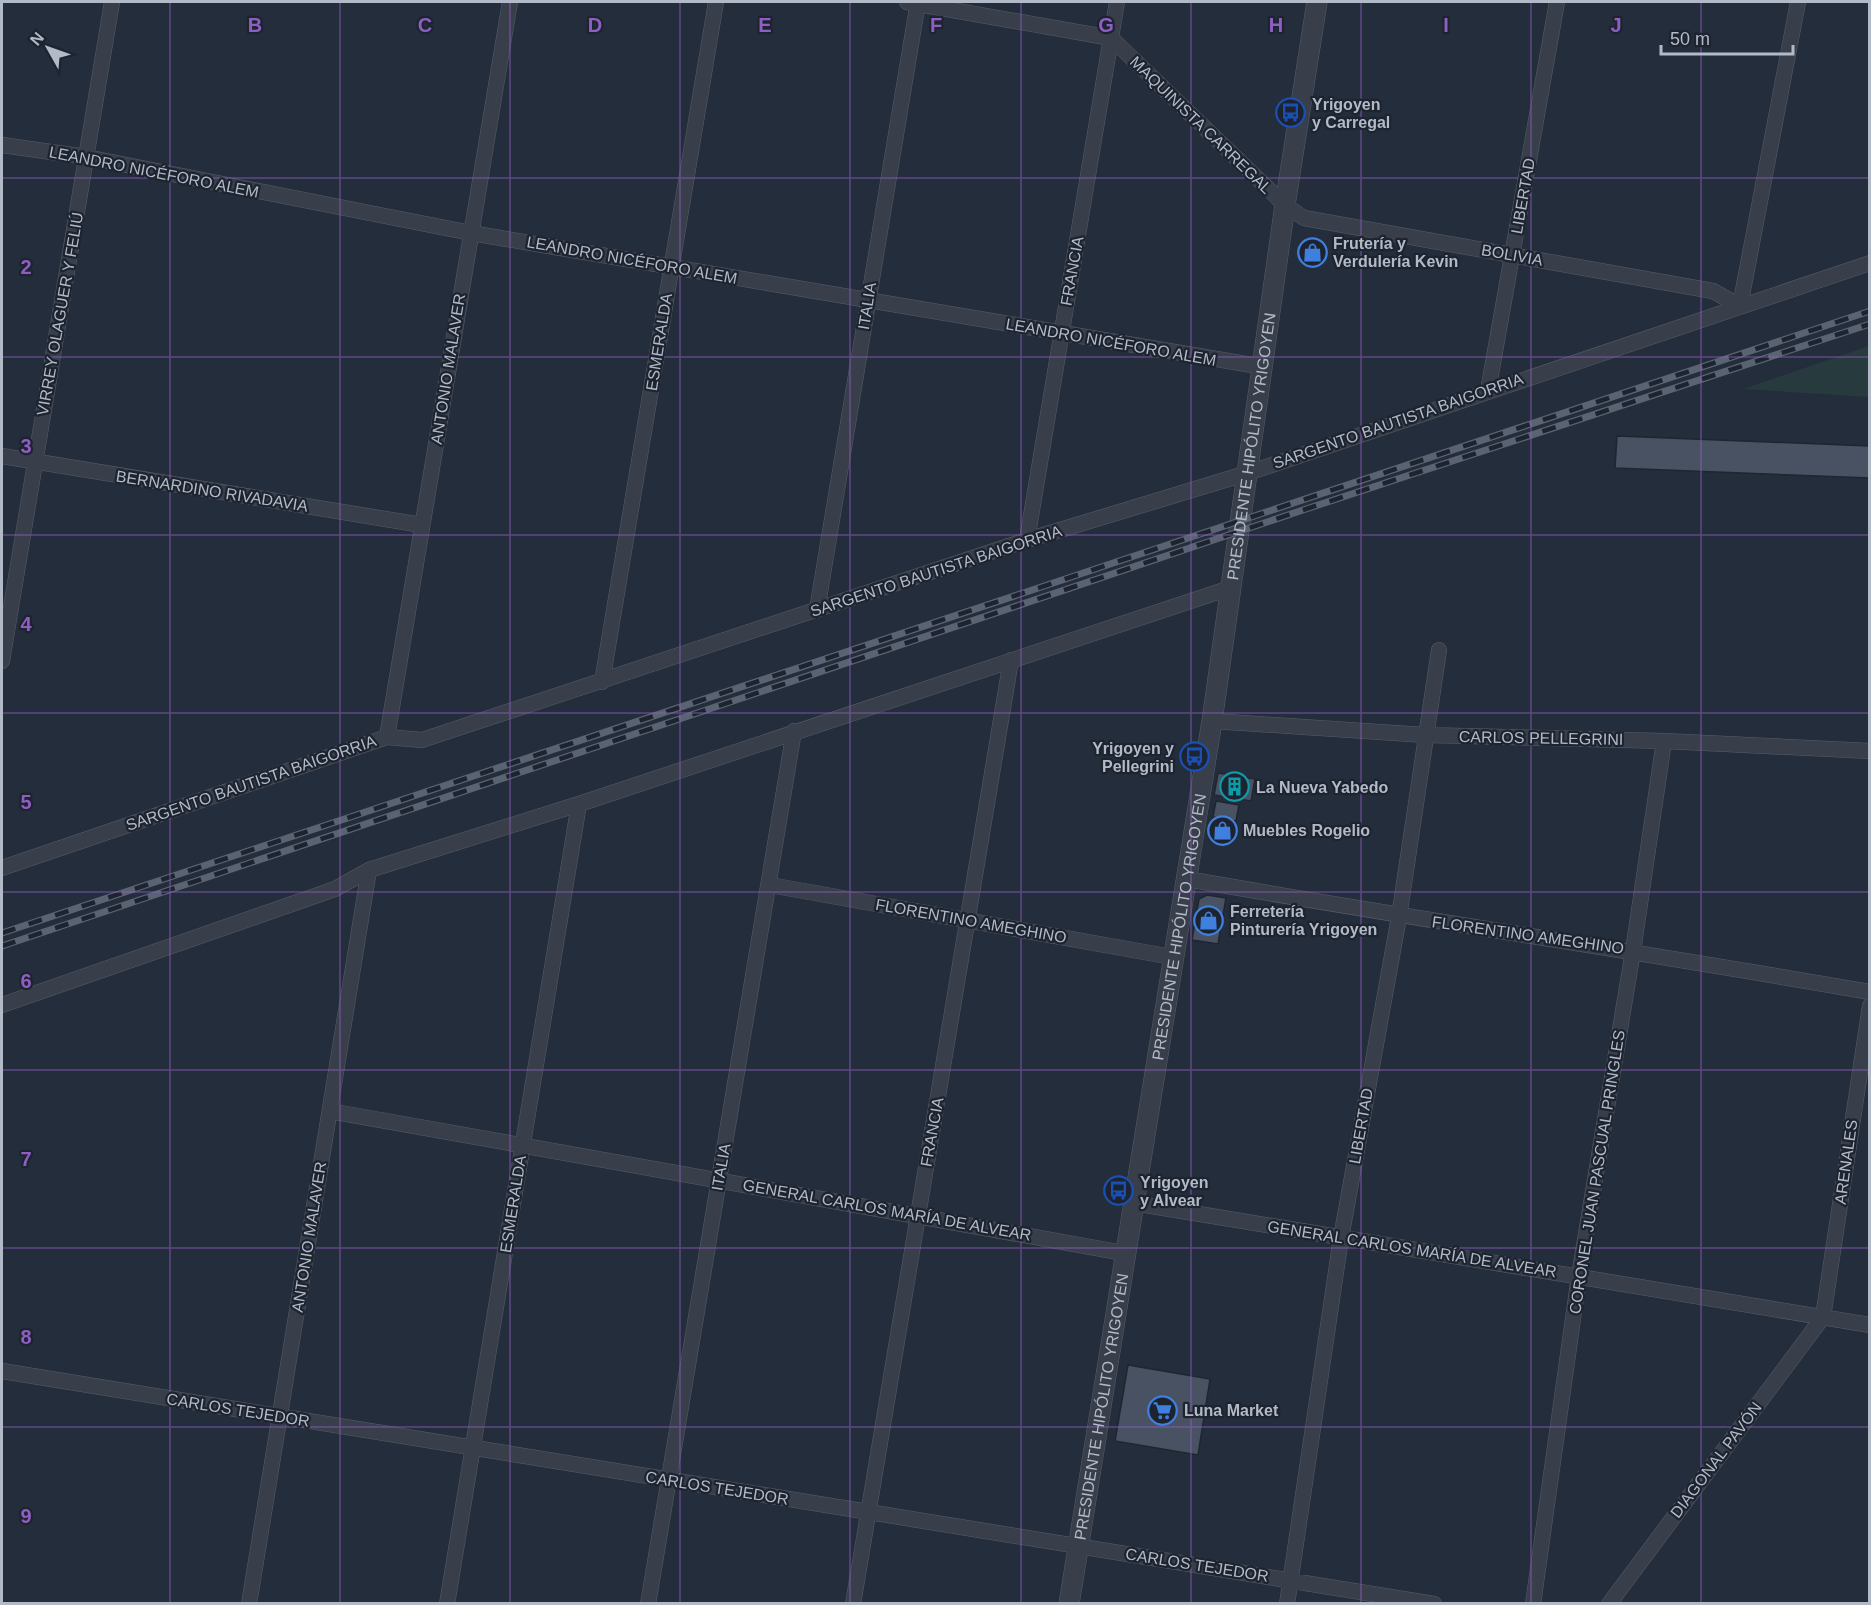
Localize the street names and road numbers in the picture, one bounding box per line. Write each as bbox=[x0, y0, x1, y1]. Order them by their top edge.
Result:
street label: MAQUINISTA CARREGAL bbox=[1127, 53, 1275, 197]
street label: LEANDRO NICÉFORO ALEM bbox=[48, 142, 261, 201]
street label: LIBERTAD bbox=[1508, 157, 1538, 235]
street label: VIRREY OLAGUER Y FELIÚ bbox=[33, 211, 86, 417]
street label: LEANDRO NICÉFORO ALEM bbox=[525, 232, 739, 287]
street label: FRANCIA bbox=[1058, 235, 1087, 307]
street label: BOLIVIA bbox=[1480, 241, 1544, 269]
street label: ITALIA bbox=[855, 281, 879, 331]
street label: ANTONIO MALAVER bbox=[428, 292, 468, 446]
street label: ESMERALDA bbox=[643, 292, 675, 392]
street label: PRESIDENTE HIPÓLITO YRIGOYEN bbox=[1224, 311, 1278, 581]
street label: LEANDRO NICÉFORO ALEM bbox=[1004, 314, 1218, 369]
street label: SARGENTO BAUTISTA BAIGORRIA bbox=[1271, 370, 1526, 472]
street label: BERNARDINO RIVADAVIA bbox=[115, 467, 310, 515]
street label: SARGENTO BAUTISTA BAIGORRIA bbox=[808, 522, 1064, 620]
street label: CARLOS PELLEGRINI bbox=[1459, 728, 1623, 748]
street label: SARGENTO BAUTISTA BAIGORRIA bbox=[124, 732, 379, 834]
street label: PRESIDENTE HIPÓLITO YRIGOYEN bbox=[1149, 792, 1209, 1061]
street label: FLORENTINO AMEGHINO bbox=[874, 896, 1068, 946]
street label: FLORENTINO AMEGHINO bbox=[1431, 913, 1625, 957]
street label: CORONEL JUAN PASCUAL PRINGLES bbox=[1566, 1029, 1628, 1315]
street label: LIBERTAD bbox=[1346, 1087, 1376, 1165]
street label: FRANCIA bbox=[918, 1096, 947, 1168]
street label: ARENALES bbox=[1832, 1119, 1860, 1205]
street label: ITALIA bbox=[708, 1142, 734, 1192]
street label: ESMERALDA bbox=[497, 1154, 529, 1254]
street label: ANTONIO MALAVER bbox=[289, 1160, 329, 1314]
street label: GENERAL CARLOS MARÍA DE ALVEAR bbox=[741, 1175, 1033, 1244]
street label: GENERAL CARLOS MARÍA DE ALVEAR bbox=[1266, 1217, 1558, 1280]
street label: PRESIDENTE HIPÓLITO YRIGOYEN bbox=[1071, 1272, 1131, 1541]
street label: CARLOS TEJEDOR bbox=[165, 1390, 311, 1430]
street label: DIAGONAL PAVÓN bbox=[1666, 1398, 1765, 1521]
street label: CARLOS TEJEDOR bbox=[644, 1468, 790, 1508]
street label: CARLOS TEJEDOR bbox=[1124, 1545, 1270, 1585]

